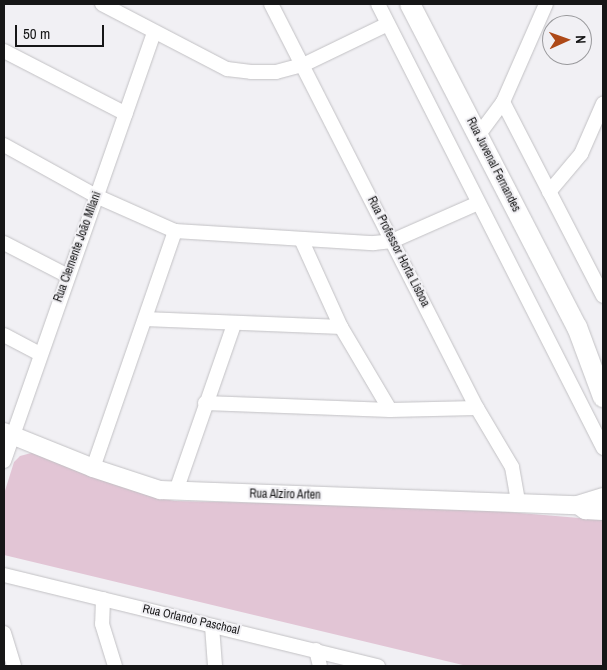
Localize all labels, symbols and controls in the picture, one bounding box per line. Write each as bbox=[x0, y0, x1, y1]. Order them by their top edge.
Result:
scale bar bbox=[18, 15, 106, 47]
north arrow bbox=[542, 15, 592, 65]
text: 50 m bbox=[23, 23, 50, 44]
text: N bbox=[572, 35, 590, 44]
street label: Rua Juvenal Fernandes bbox=[463, 115, 523, 215]
street label: Rua Clemente João Milani bbox=[51, 190, 105, 304]
street label: Rua Professor Horta Lisboa bbox=[364, 194, 432, 310]
street label: Rua Alziro Arten bbox=[249, 487, 321, 503]
street label: Rua Orlando Paschoal bbox=[141, 602, 241, 638]

